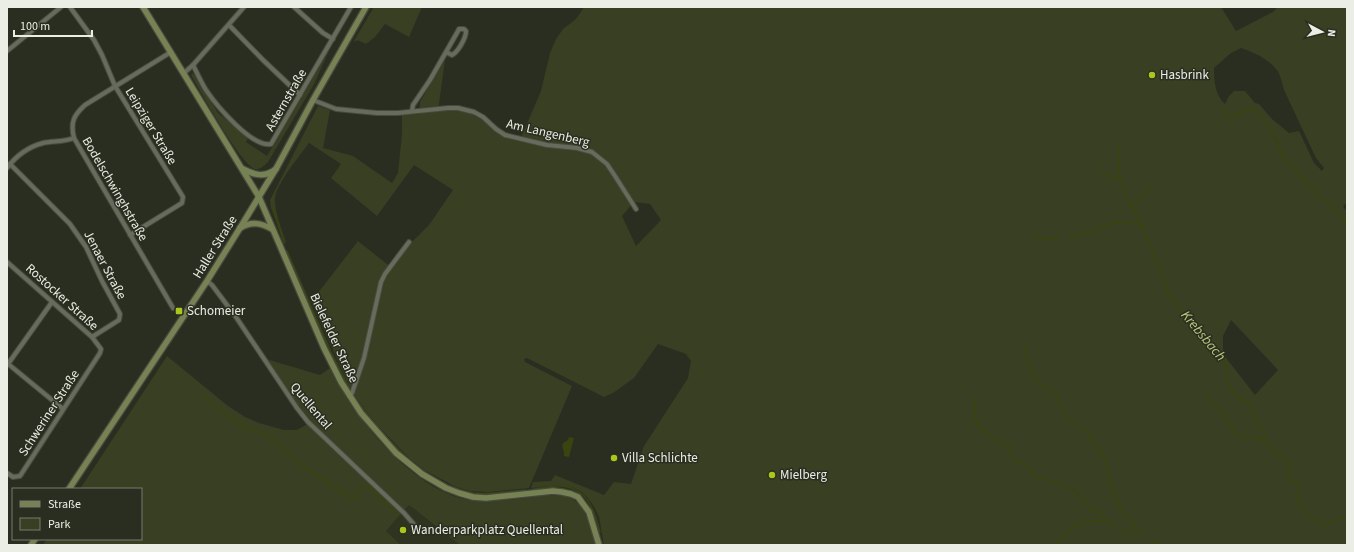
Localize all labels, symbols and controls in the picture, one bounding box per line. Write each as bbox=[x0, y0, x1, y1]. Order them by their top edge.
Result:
scale bar bbox=[14, 12, 92, 38]
north arrow bbox=[1302, 12, 1342, 52]
text: 100 m bbox=[20, 18, 50, 35]
text: N bbox=[1324, 29, 1339, 38]
street label: Asternstraße bbox=[261, 66, 311, 134]
place label: Hasbrink bbox=[1160, 66, 1209, 84]
marker: Hasbrink bbox=[1147, 70, 1157, 80]
street label: Leipziger Straße bbox=[121, 84, 181, 168]
street label: Am Langenberg bbox=[505, 115, 592, 151]
street label: Bodelschwinghstraße bbox=[78, 134, 152, 244]
street label: Haller Straße bbox=[189, 212, 241, 282]
street label: Jenaer Straße bbox=[79, 227, 131, 303]
street label: Rostocker Straße bbox=[22, 259, 102, 335]
street label: Bielefelder Straße bbox=[305, 290, 363, 386]
place label: Schomeier bbox=[187, 302, 246, 320]
marker: Schomeier bbox=[174, 306, 184, 316]
water label: Krebsbach bbox=[1176, 306, 1230, 366]
street label: Schweriner Straße bbox=[14, 366, 84, 460]
street label: Quellental bbox=[286, 379, 336, 433]
place label: Villa Schlichte bbox=[622, 449, 698, 467]
marker: Villa Schlichte bbox=[609, 453, 619, 463]
place label: Mielberg bbox=[780, 466, 827, 484]
marker: Mielberg bbox=[767, 470, 777, 480]
legend bbox=[12, 488, 142, 540]
text: Straße bbox=[48, 496, 81, 513]
text: Park bbox=[48, 516, 70, 533]
place label: Wanderparkplatz Quellental bbox=[411, 521, 563, 539]
marker: Wanderparkplatz Quellental bbox=[398, 525, 408, 535]

